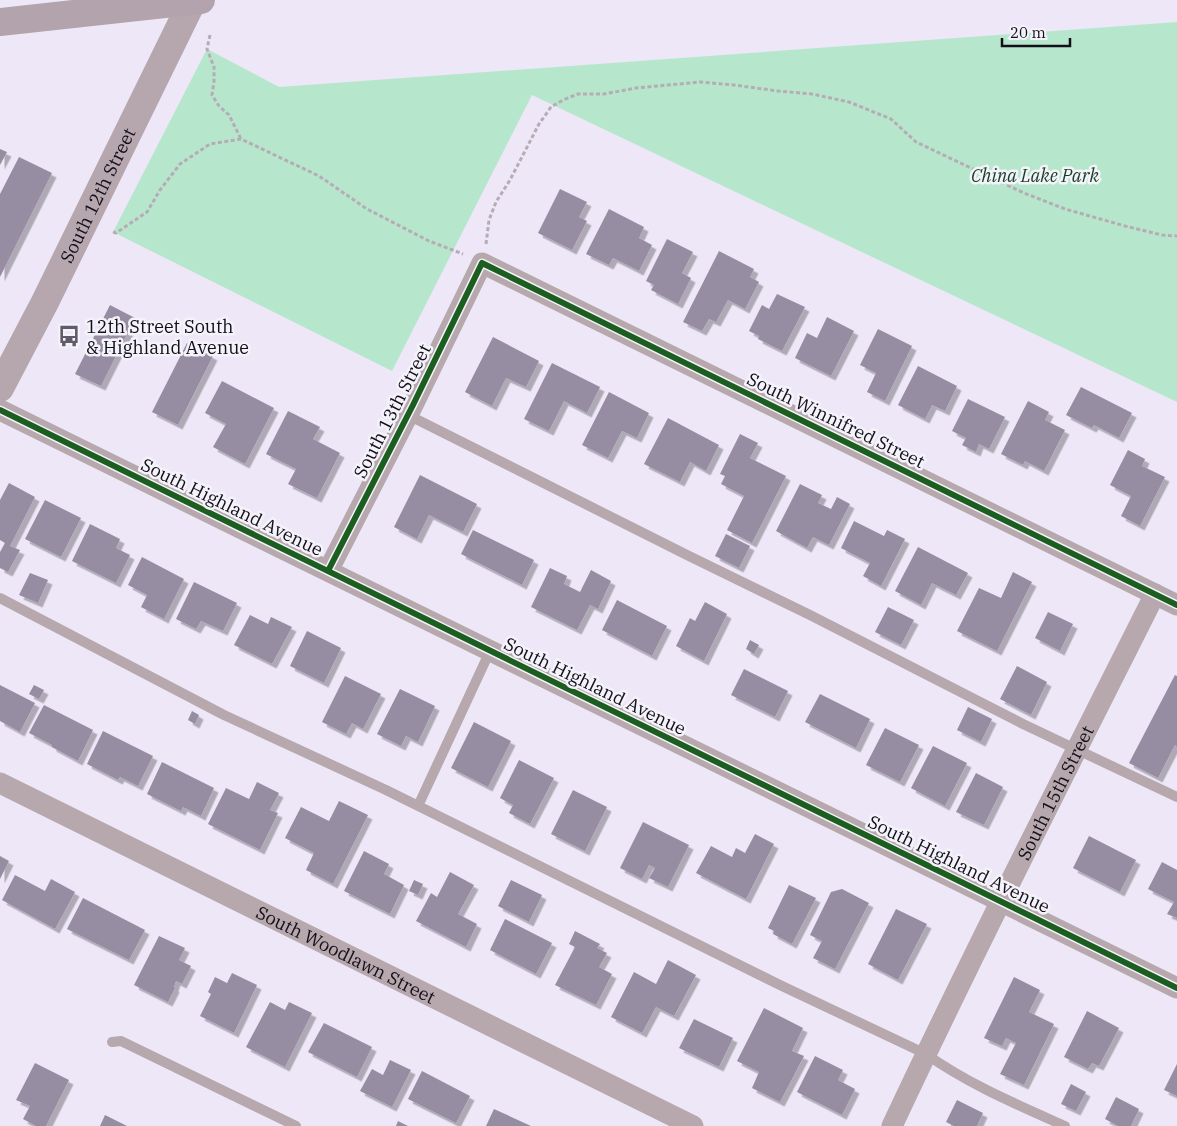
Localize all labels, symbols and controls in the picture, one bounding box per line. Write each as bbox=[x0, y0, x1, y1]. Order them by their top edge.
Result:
scale bar bbox=[1002, 15, 1070, 47]
text: 20 m bbox=[1010, 23, 1046, 42]
street label: South 12th Street bbox=[55, 124, 140, 267]
park label: China Lake Park bbox=[971, 164, 1100, 187]
place label: 12th Street South & Highland Avenue bbox=[86, 315, 249, 359]
bus stop icon: 12th Street South & Highland Avenue bbox=[56, 323, 82, 349]
street label: South 13th Street bbox=[348, 340, 436, 482]
street label: South Winnifred Street bbox=[743, 367, 929, 473]
street label: South Highland Avenue bbox=[137, 453, 327, 561]
street label: South Highland Avenue bbox=[500, 632, 690, 740]
street label: South 15th Street bbox=[1012, 722, 1098, 864]
street label: South Highland Avenue bbox=[864, 810, 1054, 918]
street label: South Woodlawn Street bbox=[252, 900, 439, 1008]

